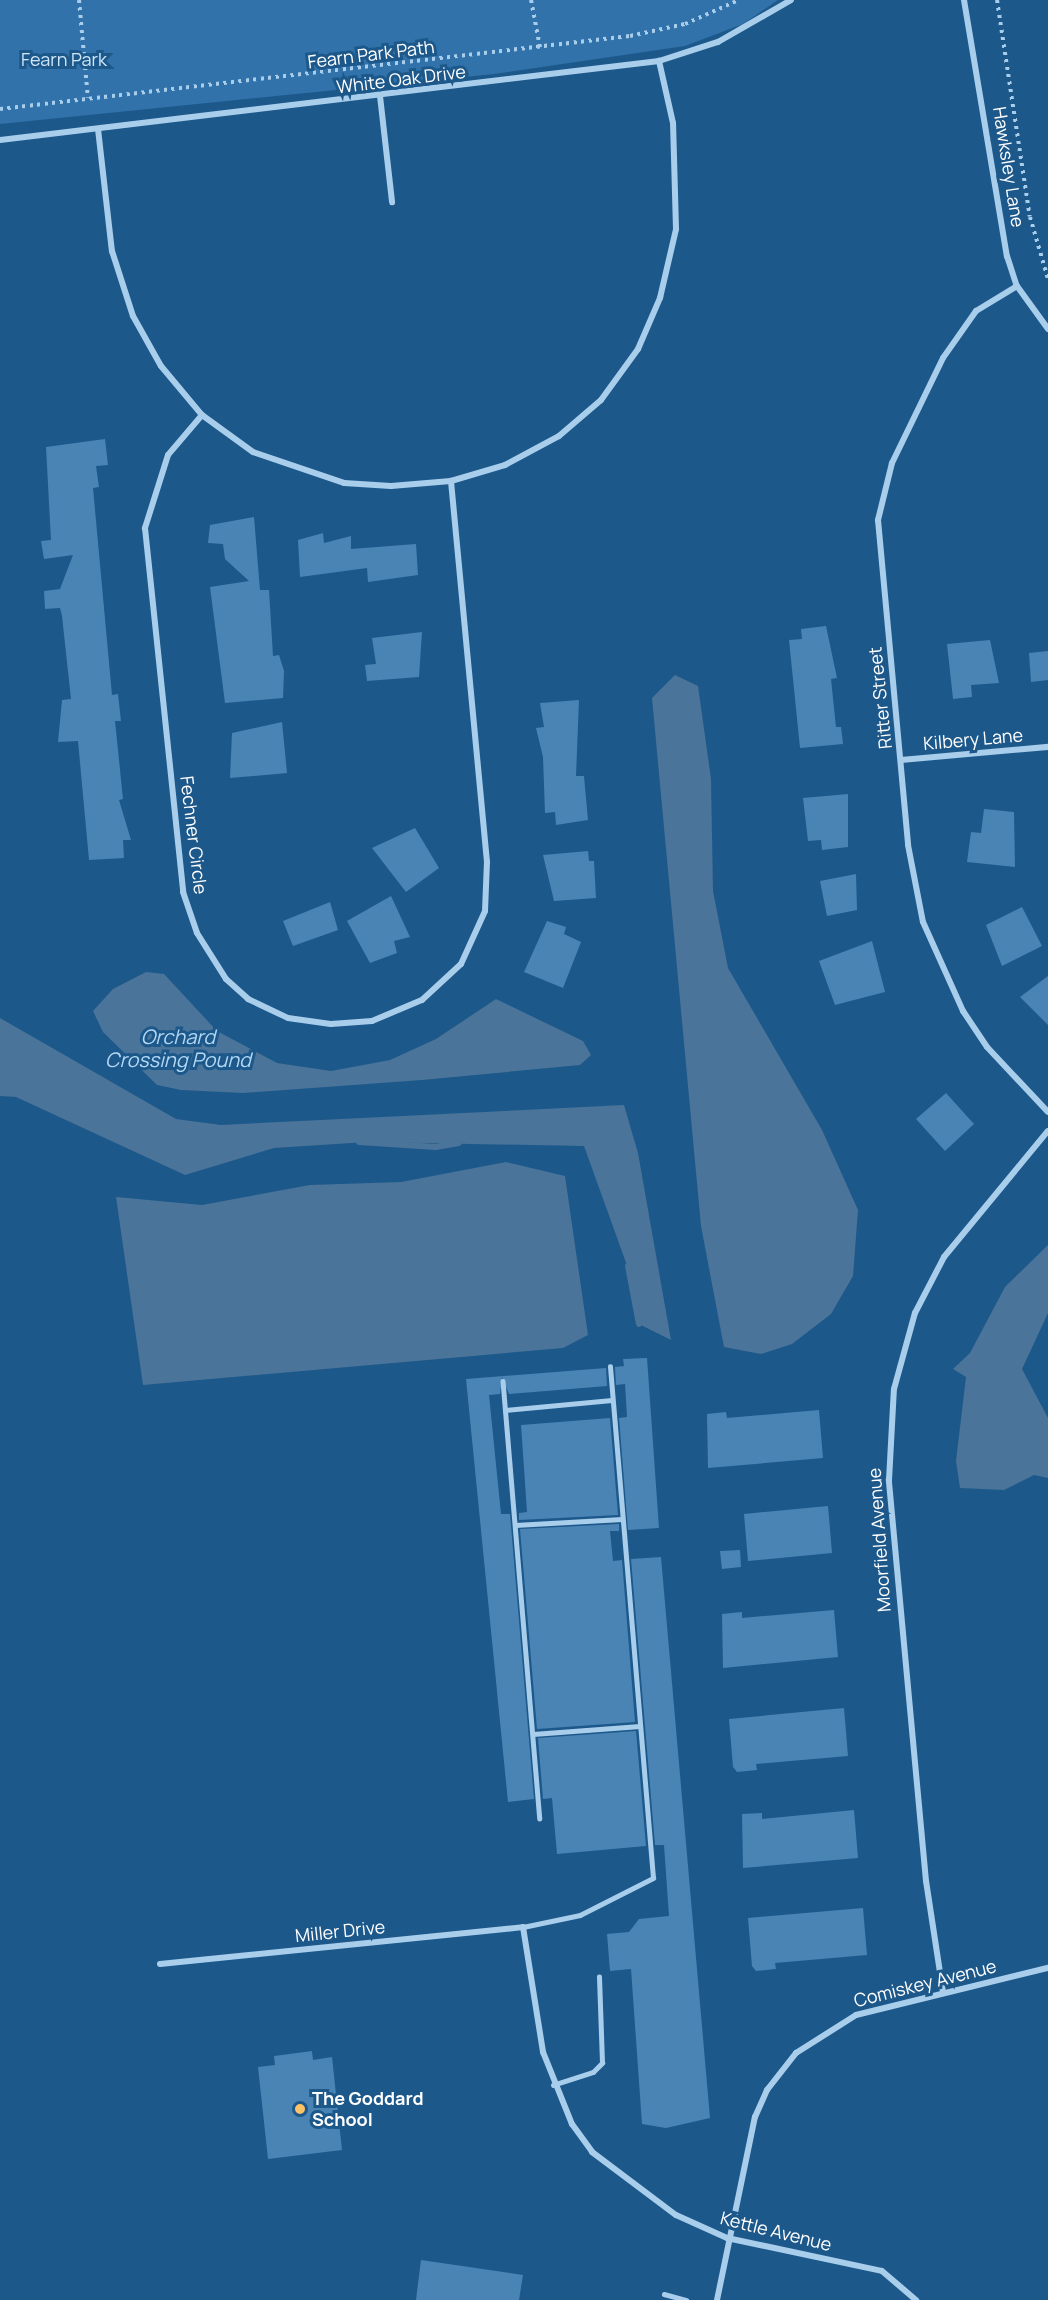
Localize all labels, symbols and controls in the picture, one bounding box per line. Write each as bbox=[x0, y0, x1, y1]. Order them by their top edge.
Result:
street label: Fearn Park Path bbox=[306, 35, 436, 73]
park label: Fearn Park bbox=[21, 48, 107, 70]
street label: White Oak Drive bbox=[335, 60, 467, 98]
street label: Hawksley Lane bbox=[989, 105, 1029, 229]
street label: Ritter Street bbox=[864, 646, 896, 750]
street label: Kilbery Lane bbox=[922, 724, 1024, 754]
street label: Fechner Circle bbox=[176, 775, 212, 895]
water label: Orchard Crossing Pound bbox=[105, 1025, 251, 1072]
street label: Moorfield Avenue bbox=[863, 1467, 895, 1613]
street label: Miller Drive bbox=[294, 1916, 386, 1946]
street label: Comiskey Avenue bbox=[851, 1955, 999, 2011]
place label: The Goddard School bbox=[312, 2088, 424, 2130]
marker: The Goddard School bbox=[293, 2102, 307, 2116]
street label: Kettle Avenue bbox=[718, 2207, 834, 2255]

